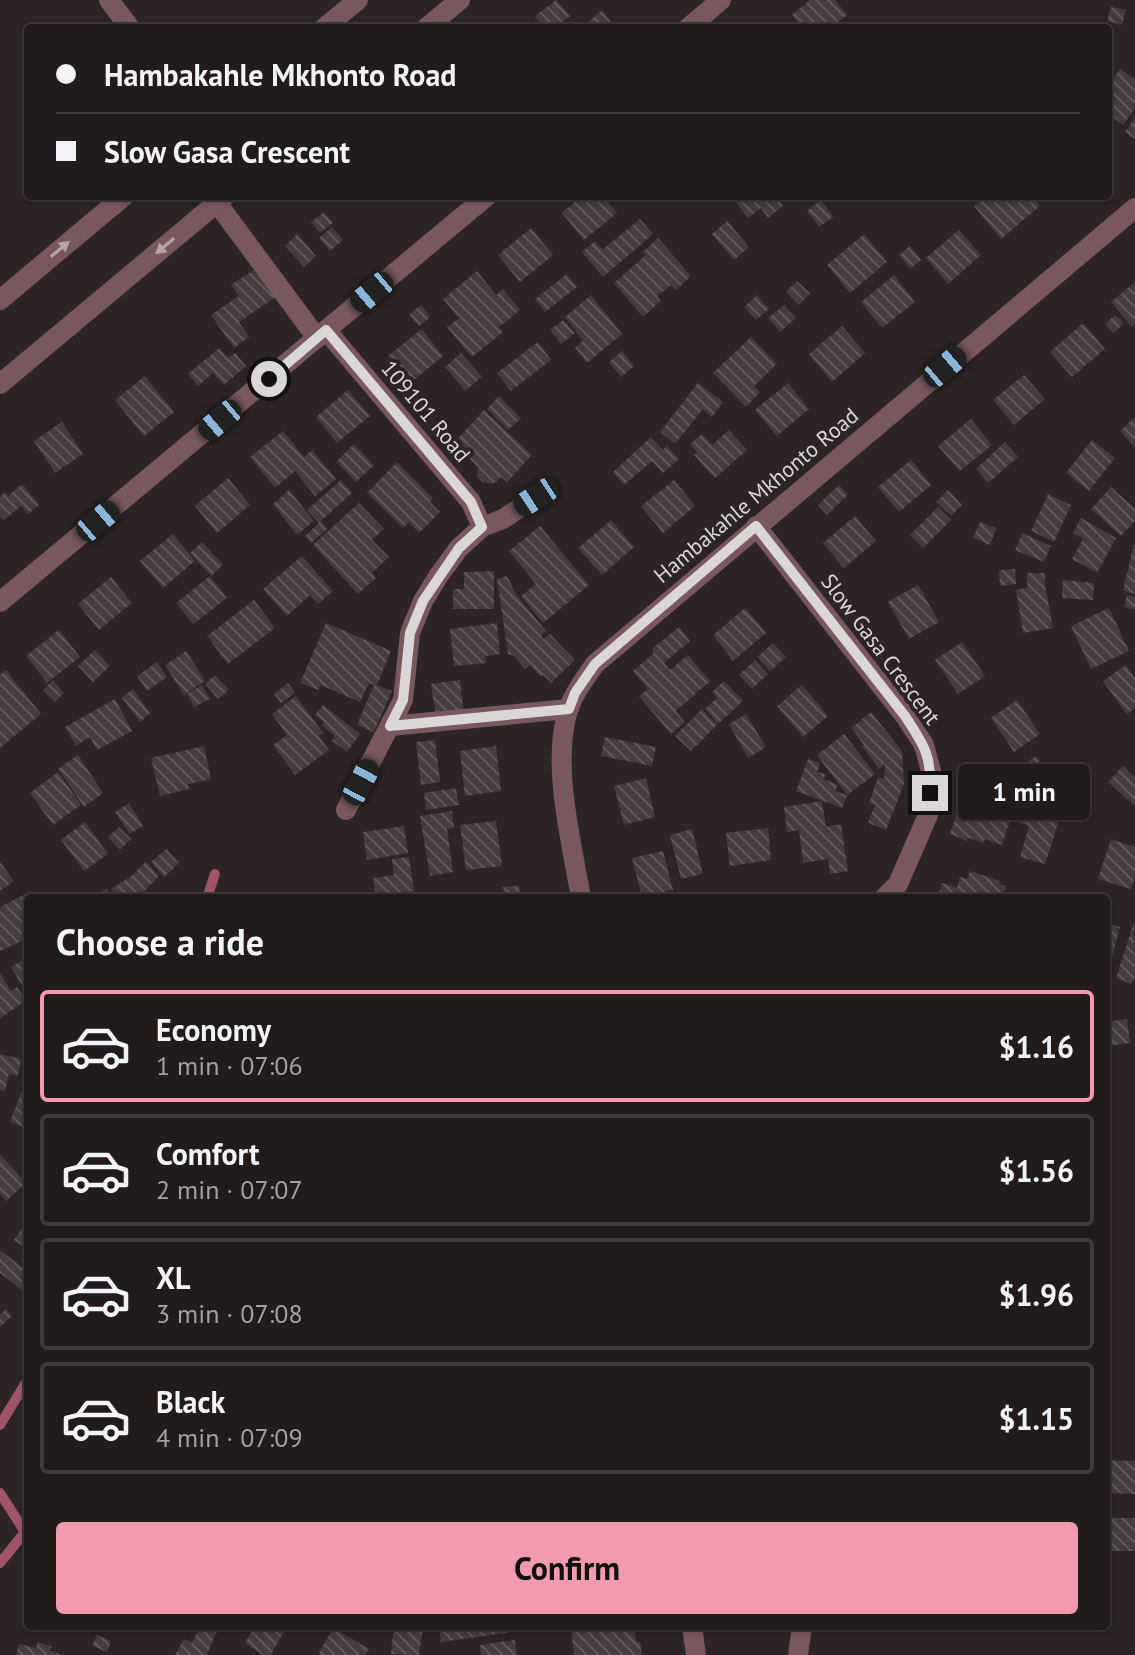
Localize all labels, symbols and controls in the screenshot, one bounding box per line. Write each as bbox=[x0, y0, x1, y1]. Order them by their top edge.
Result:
text: Hambakahle Mkhonto Road bbox=[104, 55, 456, 94]
text: Slow Gasa Crescent bbox=[104, 132, 350, 171]
one-way arrow bbox=[156, 237, 176, 254]
one-way arrow bbox=[50, 241, 70, 258]
car bbox=[346, 267, 398, 317]
car bbox=[919, 342, 971, 392]
street label: 109101 Road bbox=[375, 354, 477, 468]
route start bbox=[251, 361, 287, 397]
car bbox=[194, 395, 246, 445]
street label: Hambakahle Mkhonto Road bbox=[648, 401, 864, 589]
car bbox=[509, 474, 563, 520]
car bbox=[72, 496, 124, 546]
street label: Slow Gasa Crescent bbox=[815, 568, 947, 730]
car bbox=[339, 755, 383, 809]
callout: 1 min bbox=[958, 765, 1090, 821]
route end bbox=[912, 775, 948, 811]
text: 1 min bbox=[992, 775, 1056, 808]
text: Choose a ride bbox=[56, 918, 264, 965]
icon: car bbox=[60, 1010, 132, 1082]
text: Economy bbox=[156, 1010, 271, 1049]
text: $1.16 bbox=[999, 1027, 1074, 1066]
text: 1 min · 07:06 bbox=[156, 1049, 303, 1082]
icon: car bbox=[60, 1134, 132, 1206]
text: Comfort bbox=[156, 1134, 259, 1173]
text: $1.56 bbox=[999, 1151, 1074, 1190]
text: 2 min · 07:07 bbox=[156, 1173, 303, 1206]
icon: car bbox=[60, 1258, 132, 1330]
text: XL bbox=[156, 1258, 190, 1297]
text: $1.96 bbox=[999, 1275, 1074, 1314]
text: 3 min · 07:08 bbox=[156, 1297, 303, 1330]
icon: car bbox=[60, 1382, 132, 1454]
text: Black bbox=[156, 1382, 225, 1421]
text: $1.15 bbox=[999, 1399, 1074, 1438]
text: 4 min · 07:09 bbox=[156, 1421, 303, 1454]
button: Confirm bbox=[56, 1522, 1078, 1614]

